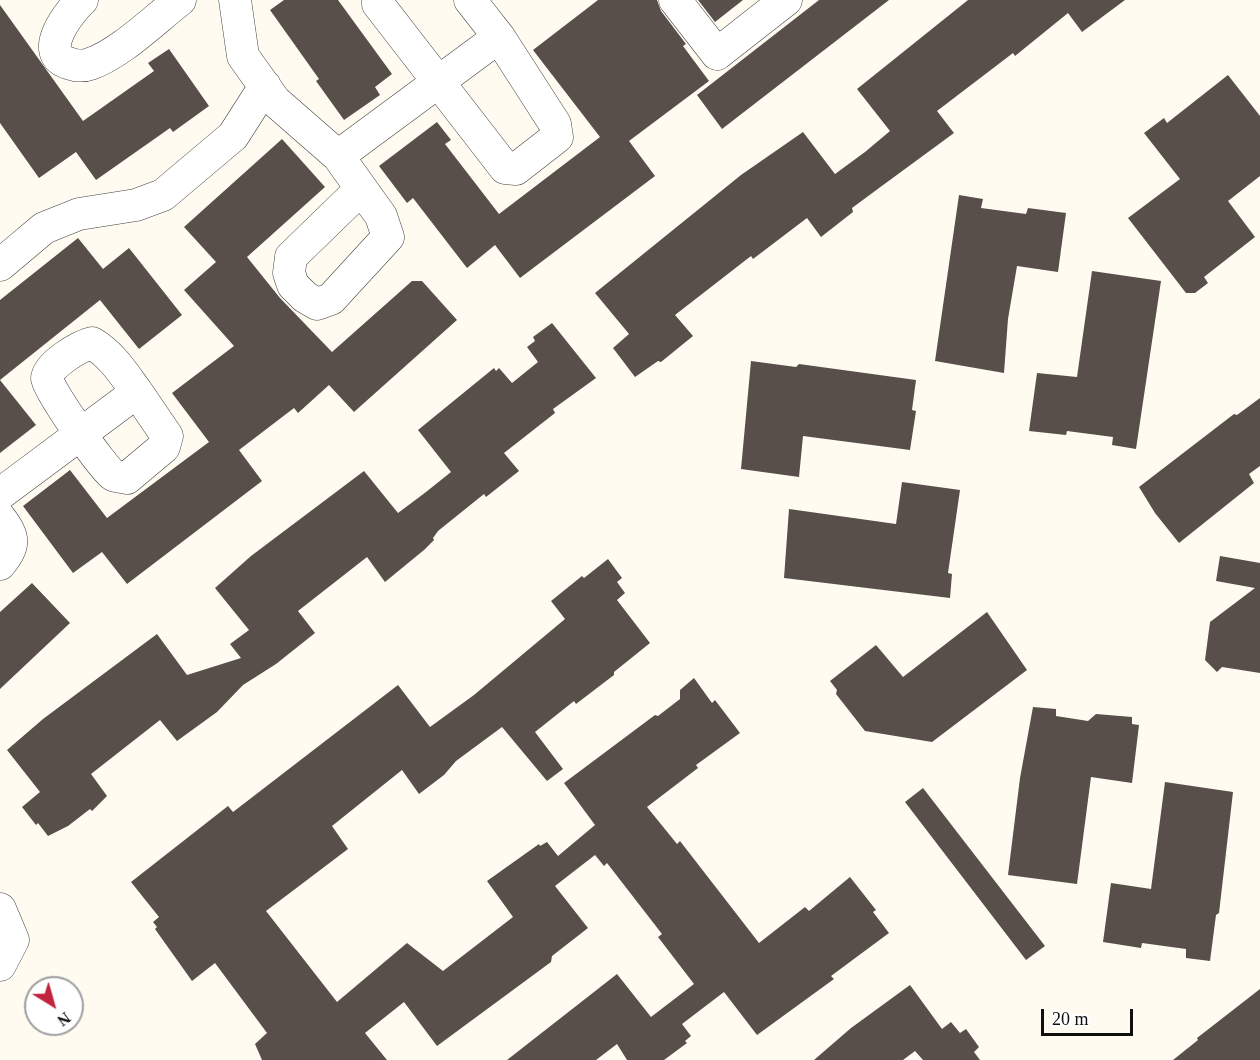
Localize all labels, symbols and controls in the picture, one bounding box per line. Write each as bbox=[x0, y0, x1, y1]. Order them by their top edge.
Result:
north arrow bbox=[24, 976, 84, 1036]
scale bar bbox=[1044, 997, 1136, 1035]
text: N bbox=[54, 1009, 74, 1029]
text: 20 m bbox=[1052, 1009, 1089, 1029]

